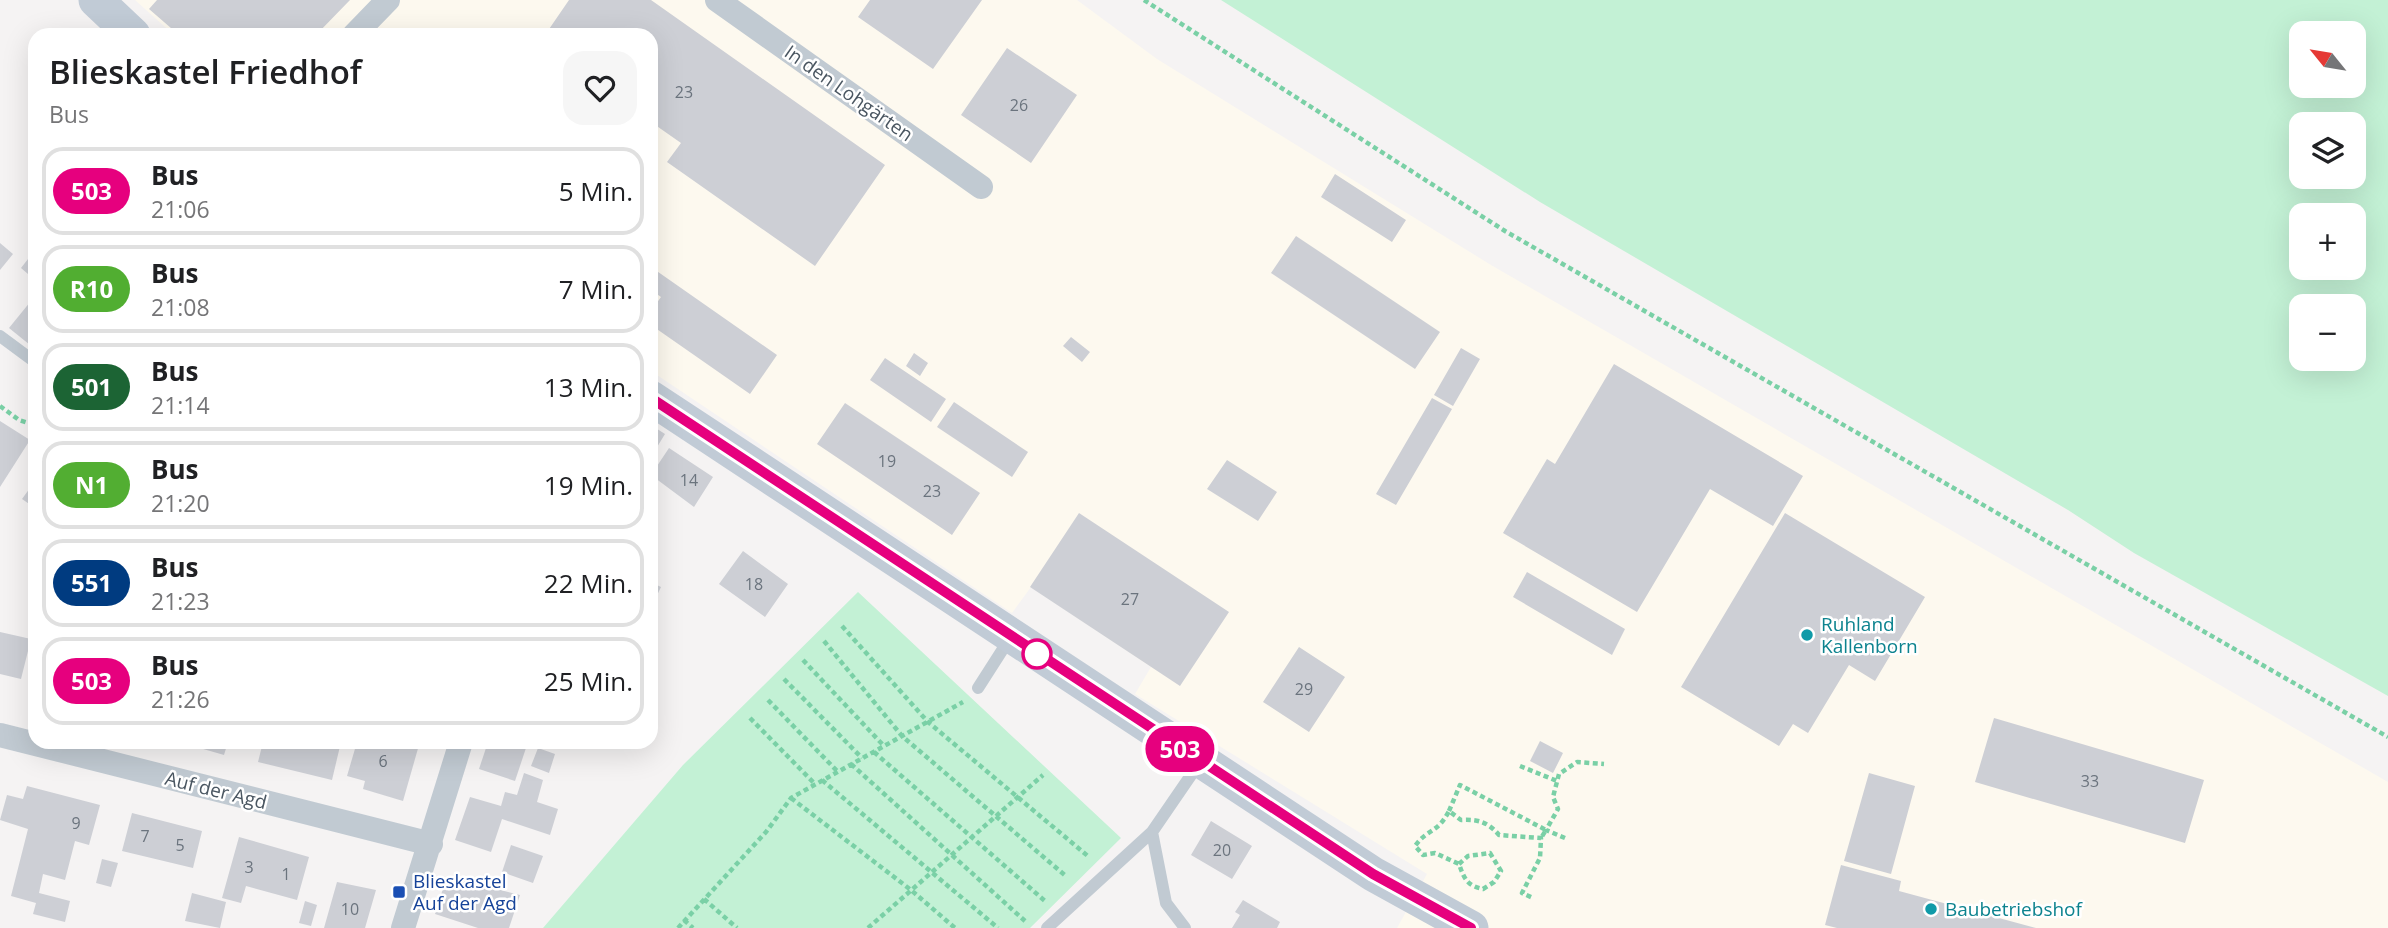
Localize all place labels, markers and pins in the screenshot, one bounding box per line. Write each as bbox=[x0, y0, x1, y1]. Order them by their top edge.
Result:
place label: Ruhland Kallenborn bbox=[1821, 611, 1918, 659]
marker: Ruhland Kallenborn bbox=[1799, 627, 1815, 643]
unlabelled marker bbox=[1022, 639, 1052, 669]
place label: Blieskastel Auf der Agd bbox=[413, 868, 517, 916]
marker: Blieskastel Auf der Agd bbox=[391, 884, 407, 900]
place label: Baubetriebshof bbox=[1945, 896, 2084, 922]
marker: Baubetriebshof bbox=[1923, 901, 1939, 917]

